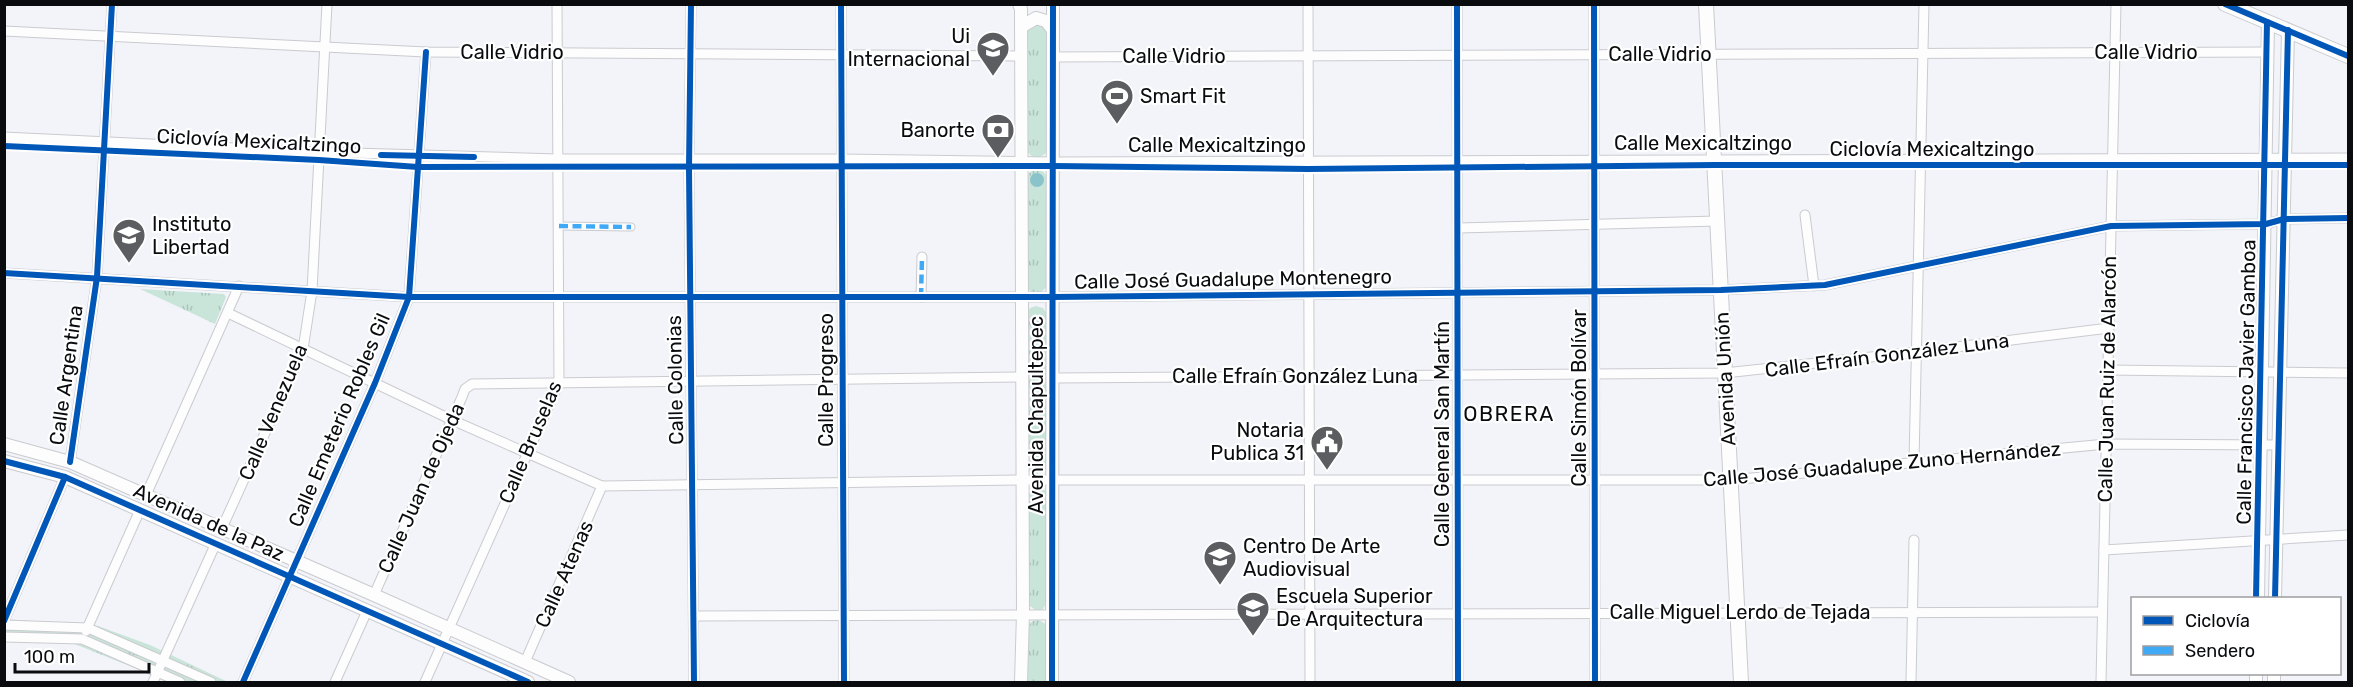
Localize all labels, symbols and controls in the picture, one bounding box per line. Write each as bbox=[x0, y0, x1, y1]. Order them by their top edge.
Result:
place label: Ui Internacional bbox=[847, 24, 970, 71]
school or university icon: Ui Internacional bbox=[975, 30, 1011, 77]
street label: Calle Vidrio bbox=[460, 40, 564, 64]
street label: Calle Vidrio bbox=[2094, 40, 2198, 64]
street label: Calle Vidrio bbox=[1608, 42, 1712, 66]
street label: Calle Vidrio bbox=[1122, 44, 1226, 68]
sports icon: Smart Fit bbox=[1099, 78, 1135, 125]
place label: Smart Fit bbox=[1140, 84, 1226, 108]
bank icon: Banorte bbox=[980, 112, 1016, 159]
place label: Banorte bbox=[900, 118, 975, 142]
street label: Ciclovía Mexicaltzingo bbox=[156, 124, 362, 158]
street label: Calle Mexicaltzingo bbox=[1614, 131, 1792, 155]
street label: Calle Mexicaltzingo bbox=[1128, 133, 1306, 157]
street label: Ciclovía Mexicaltzingo bbox=[1830, 137, 2034, 161]
place label: Instituto Libertad bbox=[152, 212, 232, 259]
school or university icon: Instituto Libertad bbox=[111, 217, 147, 264]
street label: Calle Francisco Javier Gamboa bbox=[2232, 239, 2260, 525]
street label: Calle Juan Ruiz de Alarcón bbox=[2093, 255, 2121, 503]
street label: Calle José Guadalupe Montenegro bbox=[1074, 264, 1392, 294]
street label: Calle Argentina bbox=[44, 303, 88, 447]
street label: Calle Emeterio Robles Gil bbox=[283, 309, 395, 531]
street label: Calle Simón Bolívar bbox=[1567, 309, 1591, 487]
street label: Avenida Unión bbox=[1710, 311, 1740, 447]
street label: Calle Progreso bbox=[814, 313, 838, 447]
street label: Calle Colonias bbox=[662, 315, 688, 445]
street label: Avenida Chapultepec bbox=[1024, 316, 1048, 514]
street label: Calle General San Martín bbox=[1430, 321, 1454, 547]
street label: Calle Efraín González Luna bbox=[1764, 328, 2010, 382]
street label: Calle Venezuela bbox=[234, 340, 312, 484]
street label: Calle Efraín González Luna bbox=[1172, 364, 1418, 388]
street label: Calle Bruselas bbox=[493, 377, 567, 507]
street label: Calle Juan de Ojeda bbox=[373, 399, 469, 577]
district label: OBRERA bbox=[1463, 401, 1555, 426]
place label: Notaria Publica 31 bbox=[1210, 418, 1304, 465]
public building icon: Notaria Publica 31 bbox=[1309, 424, 1345, 471]
street label: Calle José Guadalupe Zuno Hernández bbox=[1702, 436, 2062, 492]
street label: Avenida de la Paz bbox=[130, 478, 288, 566]
street label: Calle Atenas bbox=[530, 517, 598, 631]
place label: Centro De Arte Audiovisual bbox=[1243, 534, 1380, 581]
school or university icon: Centro De Arte Audiovisual bbox=[1202, 539, 1238, 586]
place label: Escuela Superior De Arquitectura bbox=[1276, 584, 1433, 631]
school or university icon: Escuela Superior De Arquitectura bbox=[1235, 590, 1271, 637]
legend bbox=[2131, 597, 2341, 675]
street label: Calle Miguel Lerdo de Tejada bbox=[1609, 600, 1871, 624]
text: Ciclovía bbox=[2185, 610, 2250, 632]
scale bar bbox=[15, 636, 148, 674]
text: Sendero bbox=[2185, 640, 2255, 662]
text: 100 m bbox=[24, 646, 75, 668]

